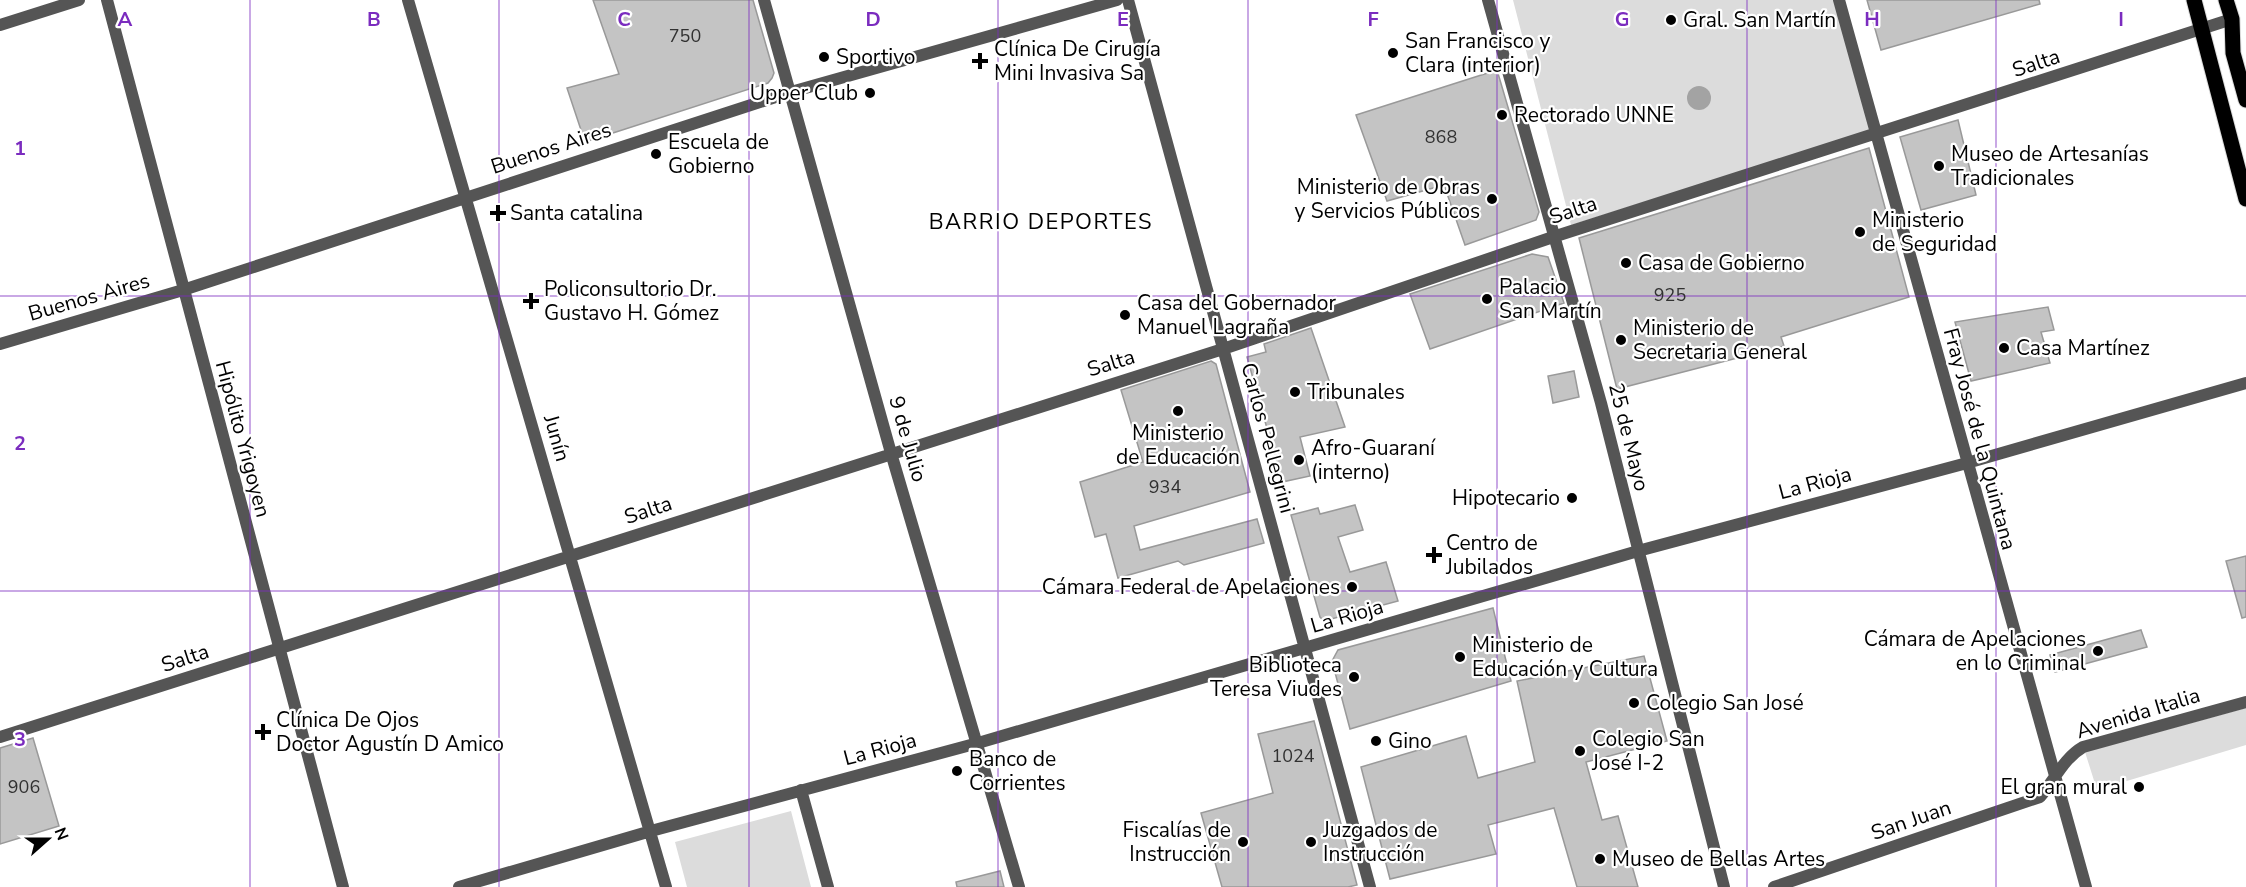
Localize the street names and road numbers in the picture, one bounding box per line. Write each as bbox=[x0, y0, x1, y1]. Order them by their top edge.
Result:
street label: Salta bbox=[2009, 42, 2063, 84]
street label: Buenos Aires bbox=[487, 115, 615, 181]
street label: Salta bbox=[1546, 189, 1600, 231]
street label: Buenos Aires bbox=[25, 266, 153, 328]
street label: Fray José de la Quintana bbox=[1937, 325, 2023, 553]
street label: Salta bbox=[1084, 343, 1138, 383]
street label: Hipólito Yrigoyen bbox=[209, 358, 277, 520]
street label: Carlos Pellegrini bbox=[1234, 360, 1302, 516]
street label: 25 de Mayo bbox=[1602, 380, 1656, 494]
street label: 9 de Julio bbox=[882, 393, 934, 485]
street label: Junín bbox=[537, 410, 577, 465]
street label: La Rioja bbox=[1775, 460, 1855, 506]
street label: Salta bbox=[621, 489, 675, 531]
street label: La Rioja bbox=[1307, 592, 1387, 640]
street label: Salta bbox=[158, 637, 212, 679]
street label: Avenida Italia bbox=[2073, 681, 2203, 745]
street label: La Rioja bbox=[840, 726, 920, 772]
street label: San Juan bbox=[1867, 793, 1955, 847]

